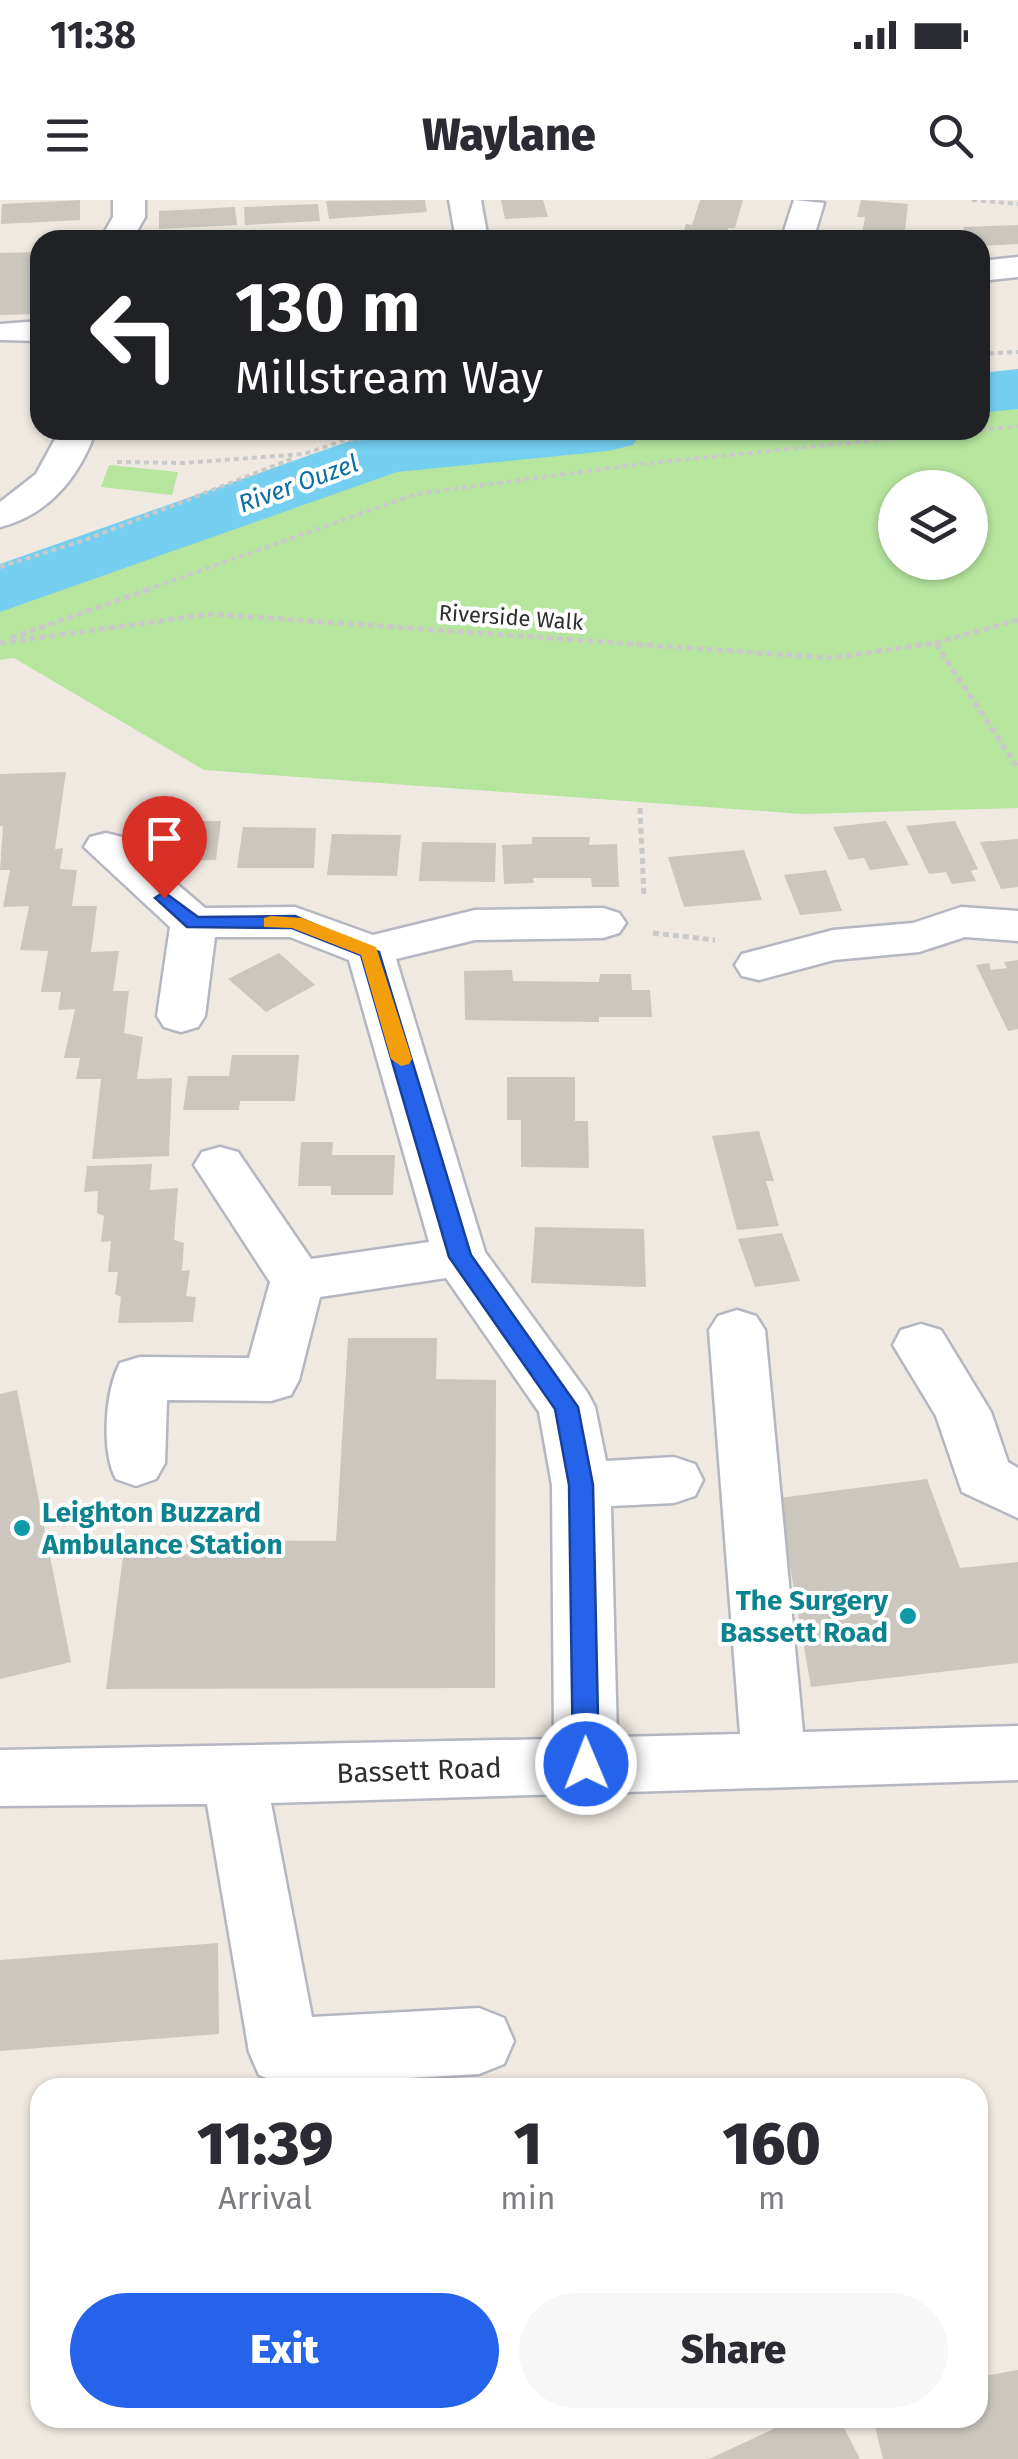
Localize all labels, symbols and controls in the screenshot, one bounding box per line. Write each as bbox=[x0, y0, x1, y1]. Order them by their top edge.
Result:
text: 11:38 bbox=[50, 12, 136, 58]
icon: menu bbox=[40, 108, 95, 163]
text: Waylane bbox=[422, 108, 596, 162]
icon: search bbox=[923, 108, 978, 163]
text: 130 m bbox=[235, 266, 421, 350]
icon: left bbox=[70, 270, 200, 400]
text: Millstream Way bbox=[235, 351, 543, 405]
water label: River Ouzel bbox=[234, 448, 362, 519]
map controls bbox=[878, 470, 988, 580]
button: layers bbox=[878, 470, 988, 580]
street label: Riverside Walk bbox=[438, 599, 585, 636]
pin bbox=[122, 796, 207, 899]
icon: arrive bbox=[137, 811, 192, 866]
place label: Leighton Buzzard Ambulance Station bbox=[41, 1496, 283, 1561]
marker: Leighton Buzzard Ambulance Station bbox=[11, 1517, 33, 1539]
place label: The Surgery Bassett Road bbox=[720, 1584, 888, 1649]
marker: The Surgery Bassett Road bbox=[897, 1605, 919, 1627]
position arrow bbox=[534, 1712, 638, 1816]
street label: Bassett Road bbox=[336, 1751, 502, 1790]
text: 11:39 bbox=[197, 2108, 333, 2180]
text: 1 bbox=[514, 2108, 542, 2180]
text: 160 bbox=[723, 2108, 821, 2180]
text: Arrival bbox=[218, 2179, 312, 2217]
text: min bbox=[500, 2179, 556, 2217]
text: m bbox=[758, 2179, 786, 2217]
button: Exit bbox=[70, 2293, 499, 2408]
button: Share bbox=[519, 2293, 948, 2408]

